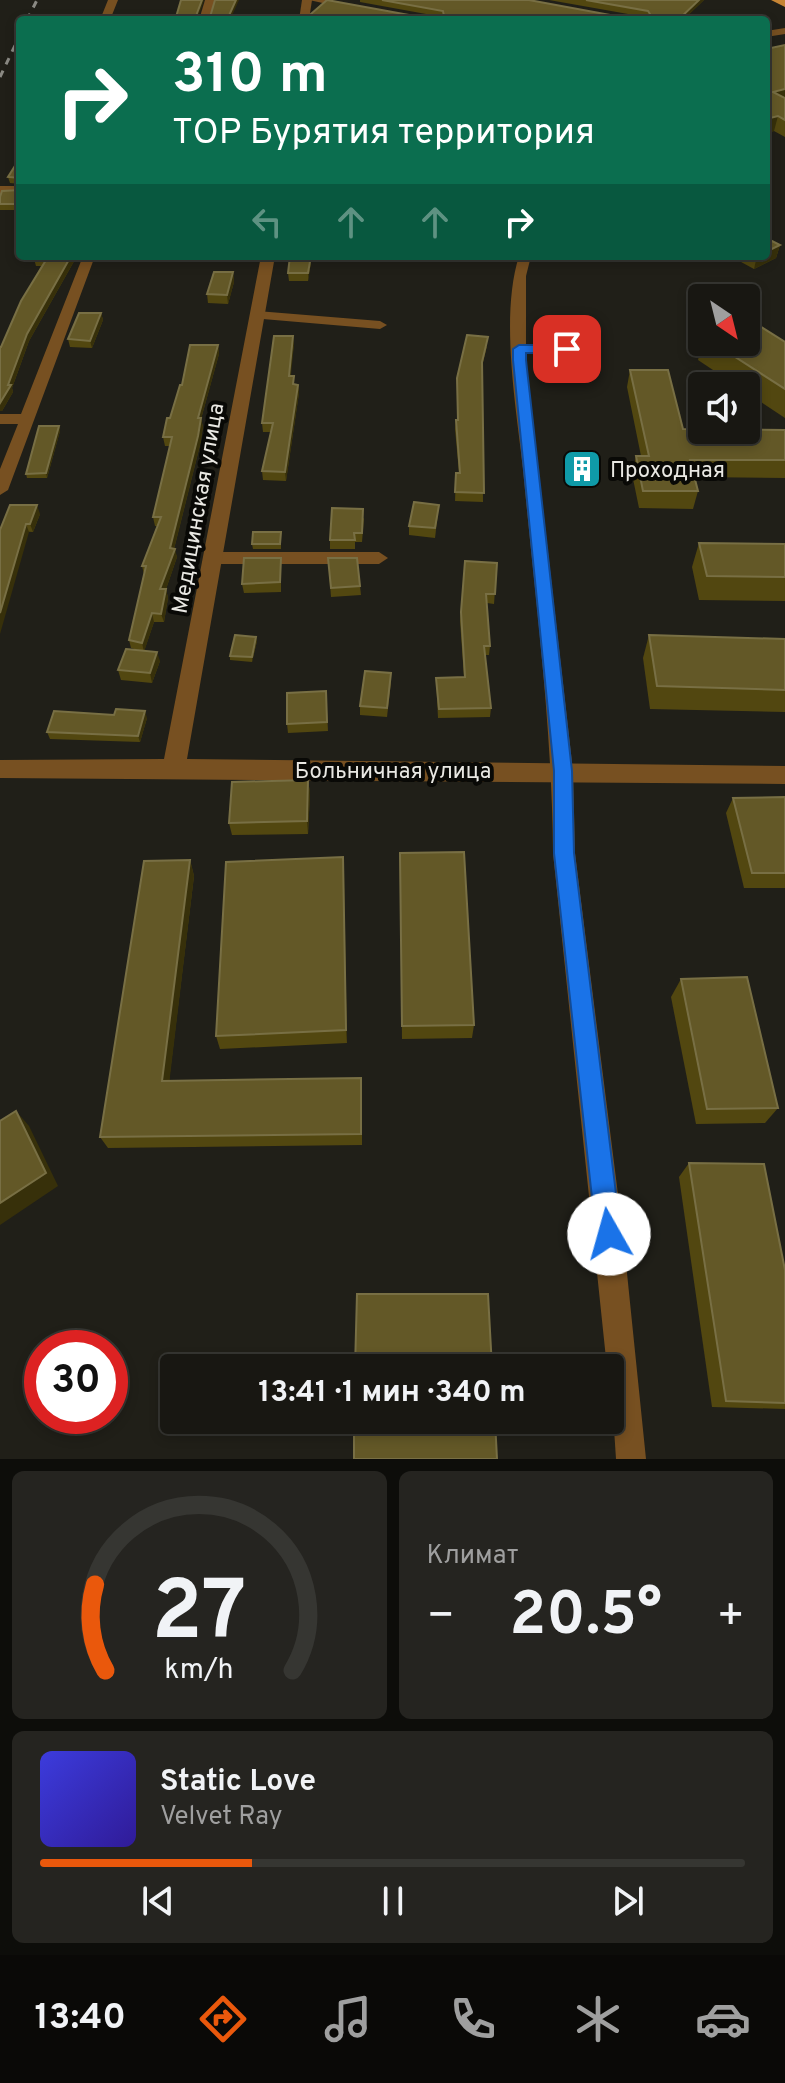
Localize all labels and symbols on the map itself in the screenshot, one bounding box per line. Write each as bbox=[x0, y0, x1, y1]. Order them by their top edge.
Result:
north arrow bbox=[688, 284, 760, 356]
pin bbox=[533, 315, 601, 383]
street label: Медицинская улица bbox=[168, 401, 231, 616]
building icon: Проходная bbox=[561, 448, 603, 490]
place label: Проходная bbox=[610, 458, 725, 485]
street label: Больничная улица bbox=[295, 759, 491, 786]
position arrow bbox=[567, 1192, 651, 1276]
speed limit sign: 30 bbox=[24, 1330, 128, 1434]

